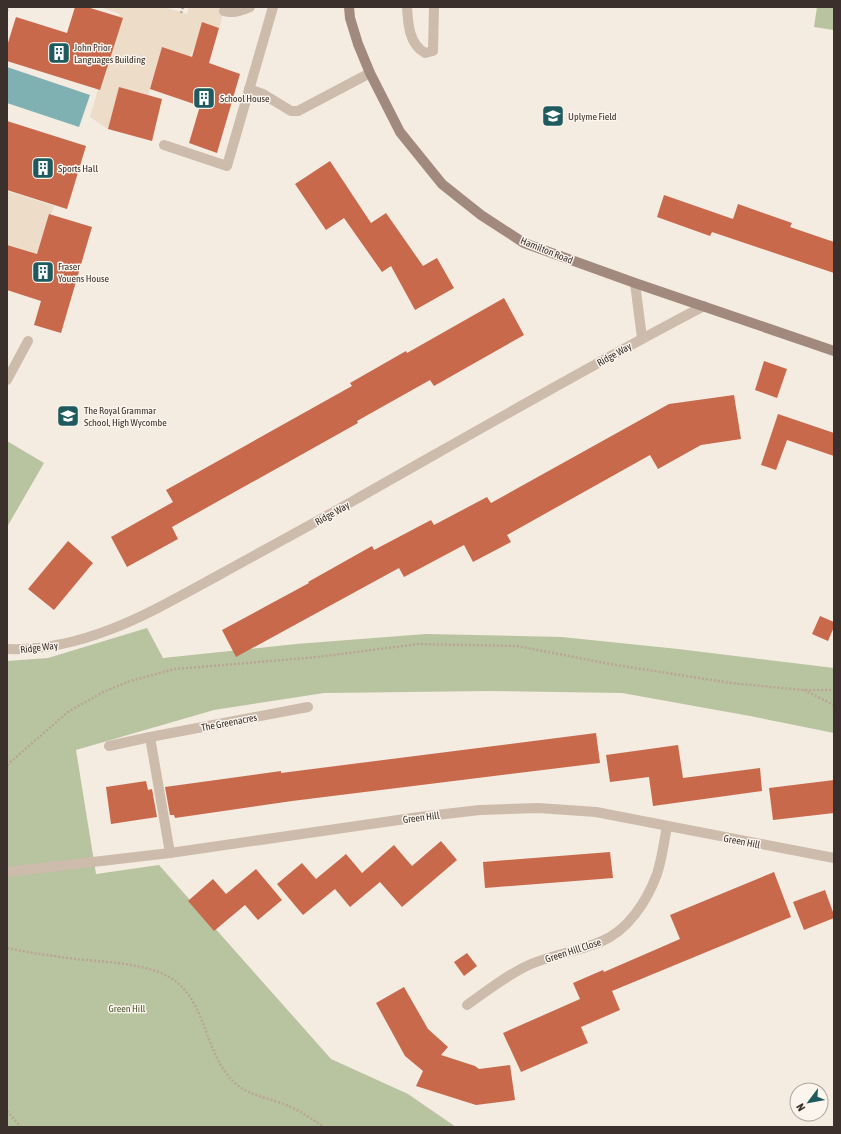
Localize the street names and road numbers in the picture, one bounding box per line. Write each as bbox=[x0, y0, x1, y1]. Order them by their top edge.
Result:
street label: Hamilton Road bbox=[519, 235, 575, 266]
street label: Ridge Way bbox=[595, 340, 633, 368]
street label: Ridge Way bbox=[313, 499, 351, 527]
street label: Ridge Way bbox=[20, 640, 58, 655]
street label: The Greenacres bbox=[200, 712, 258, 733]
street label: Green Hill bbox=[402, 810, 440, 825]
street label: Green Hill bbox=[723, 833, 761, 850]
street label: Green Hill Close bbox=[544, 936, 603, 965]

